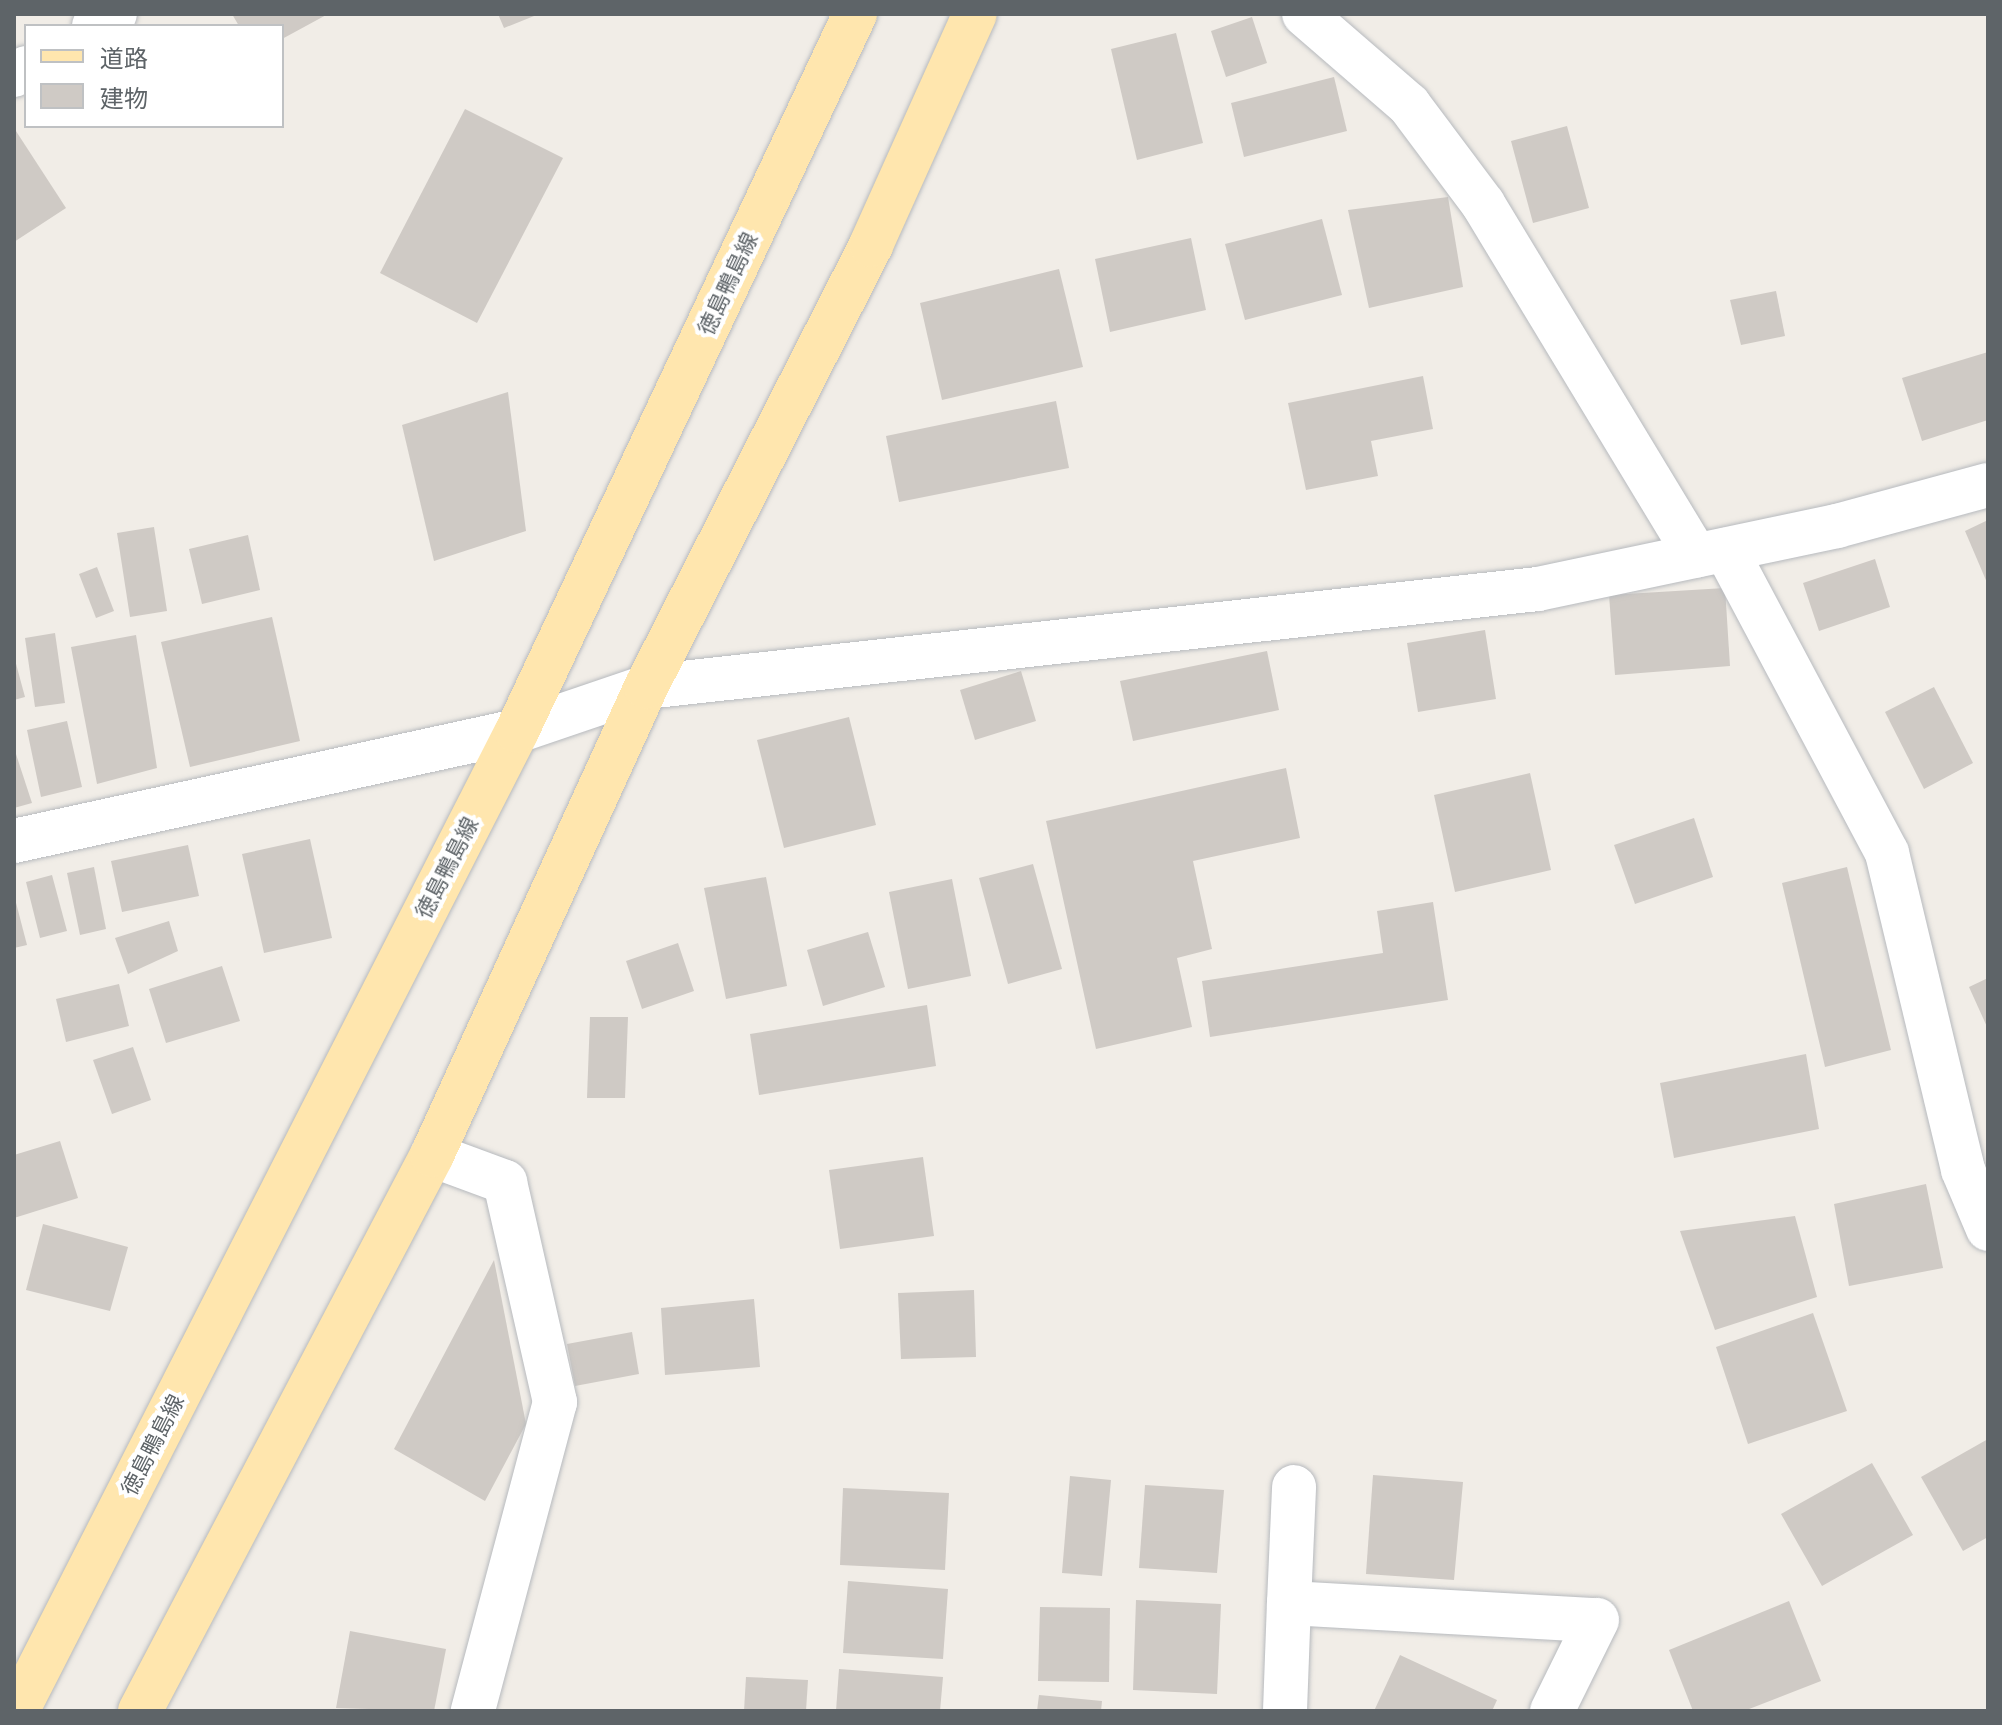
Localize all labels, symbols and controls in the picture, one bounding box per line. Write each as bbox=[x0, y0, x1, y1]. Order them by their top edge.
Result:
legend bbox=[24, 24, 284, 128]
text: 道路 bbox=[100, 45, 148, 72]
text: 建物 bbox=[100, 85, 148, 112]
street label: 徳島鴨島線 bbox=[693, 229, 763, 339]
street label: 徳島鴨島線 bbox=[410, 813, 484, 923]
street label: 徳島鴨島線 bbox=[116, 1390, 190, 1500]

